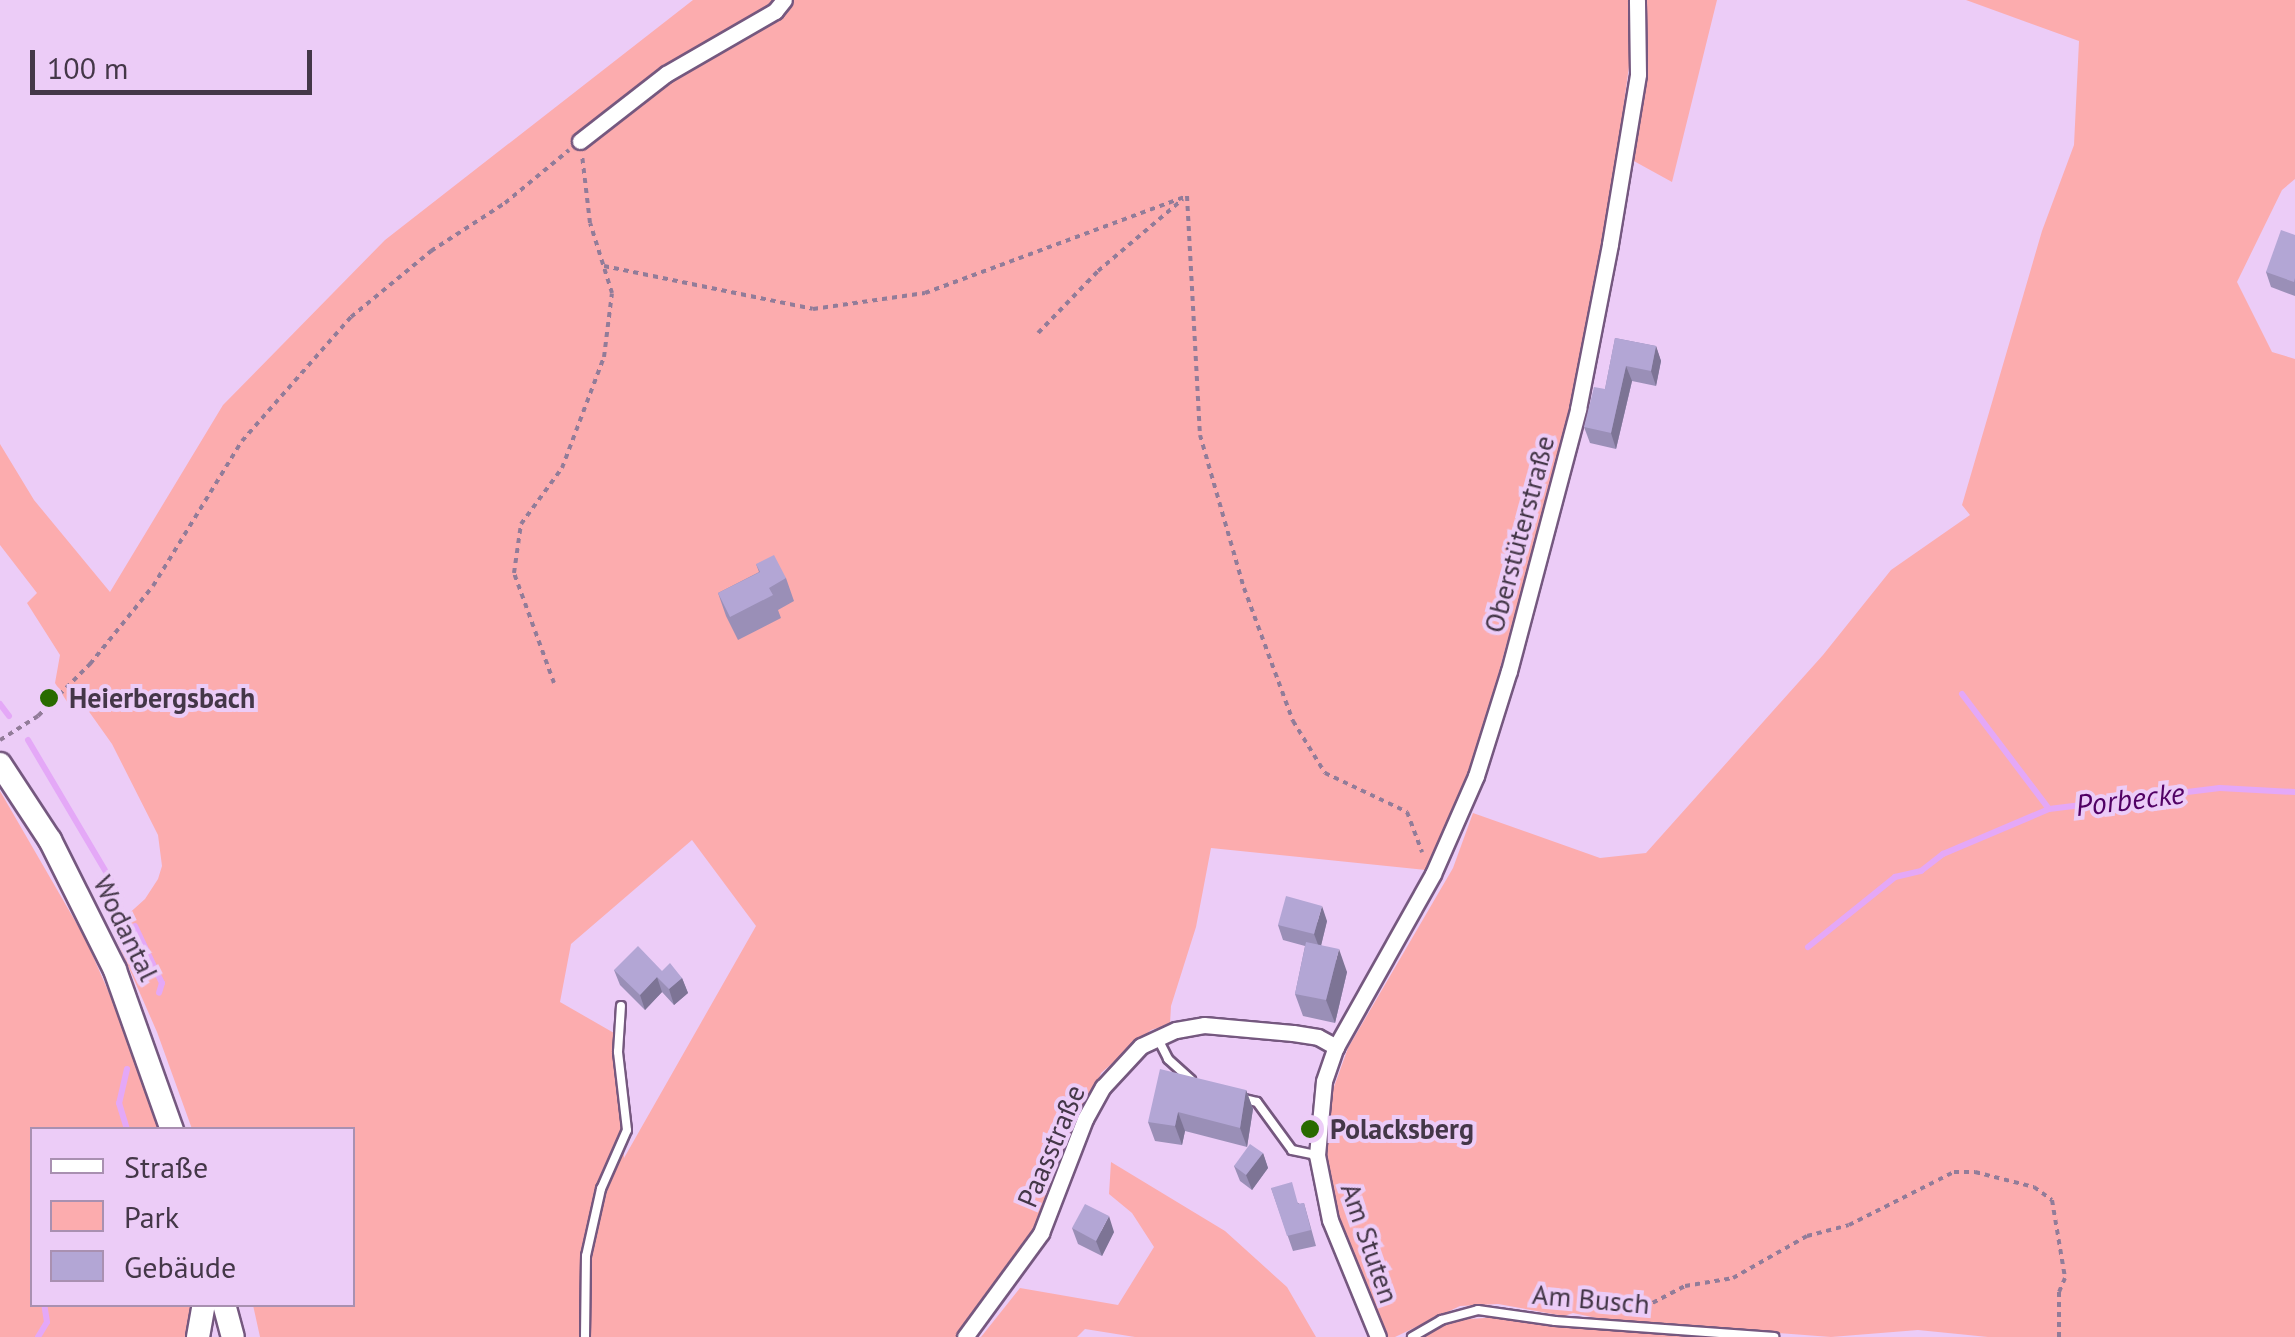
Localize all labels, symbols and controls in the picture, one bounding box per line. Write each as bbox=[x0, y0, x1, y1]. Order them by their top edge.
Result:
scale bar bbox=[35, 30, 318, 92]
text: 100 m bbox=[47, 48, 128, 87]
street label: Oberstüterstraße bbox=[1477, 432, 1561, 636]
place label: Heierbergsbach bbox=[69, 681, 255, 715]
marker: Heierbergsbach bbox=[38, 687, 60, 709]
water label: Porbecke bbox=[2074, 774, 2186, 824]
street label: Wodantal bbox=[86, 870, 166, 986]
street label: Paasstraße bbox=[1010, 1080, 1092, 1212]
place label: Polacksberg bbox=[1330, 1112, 1474, 1146]
marker: Polacksberg bbox=[1299, 1118, 1321, 1140]
legend bbox=[30, 1127, 355, 1307]
text: Straße bbox=[124, 1147, 208, 1186]
street label: Am Stuten bbox=[1334, 1179, 1406, 1307]
text: Park bbox=[124, 1197, 179, 1236]
text: Gebäude bbox=[124, 1247, 236, 1286]
street label: Am Busch bbox=[1531, 1277, 1651, 1321]

